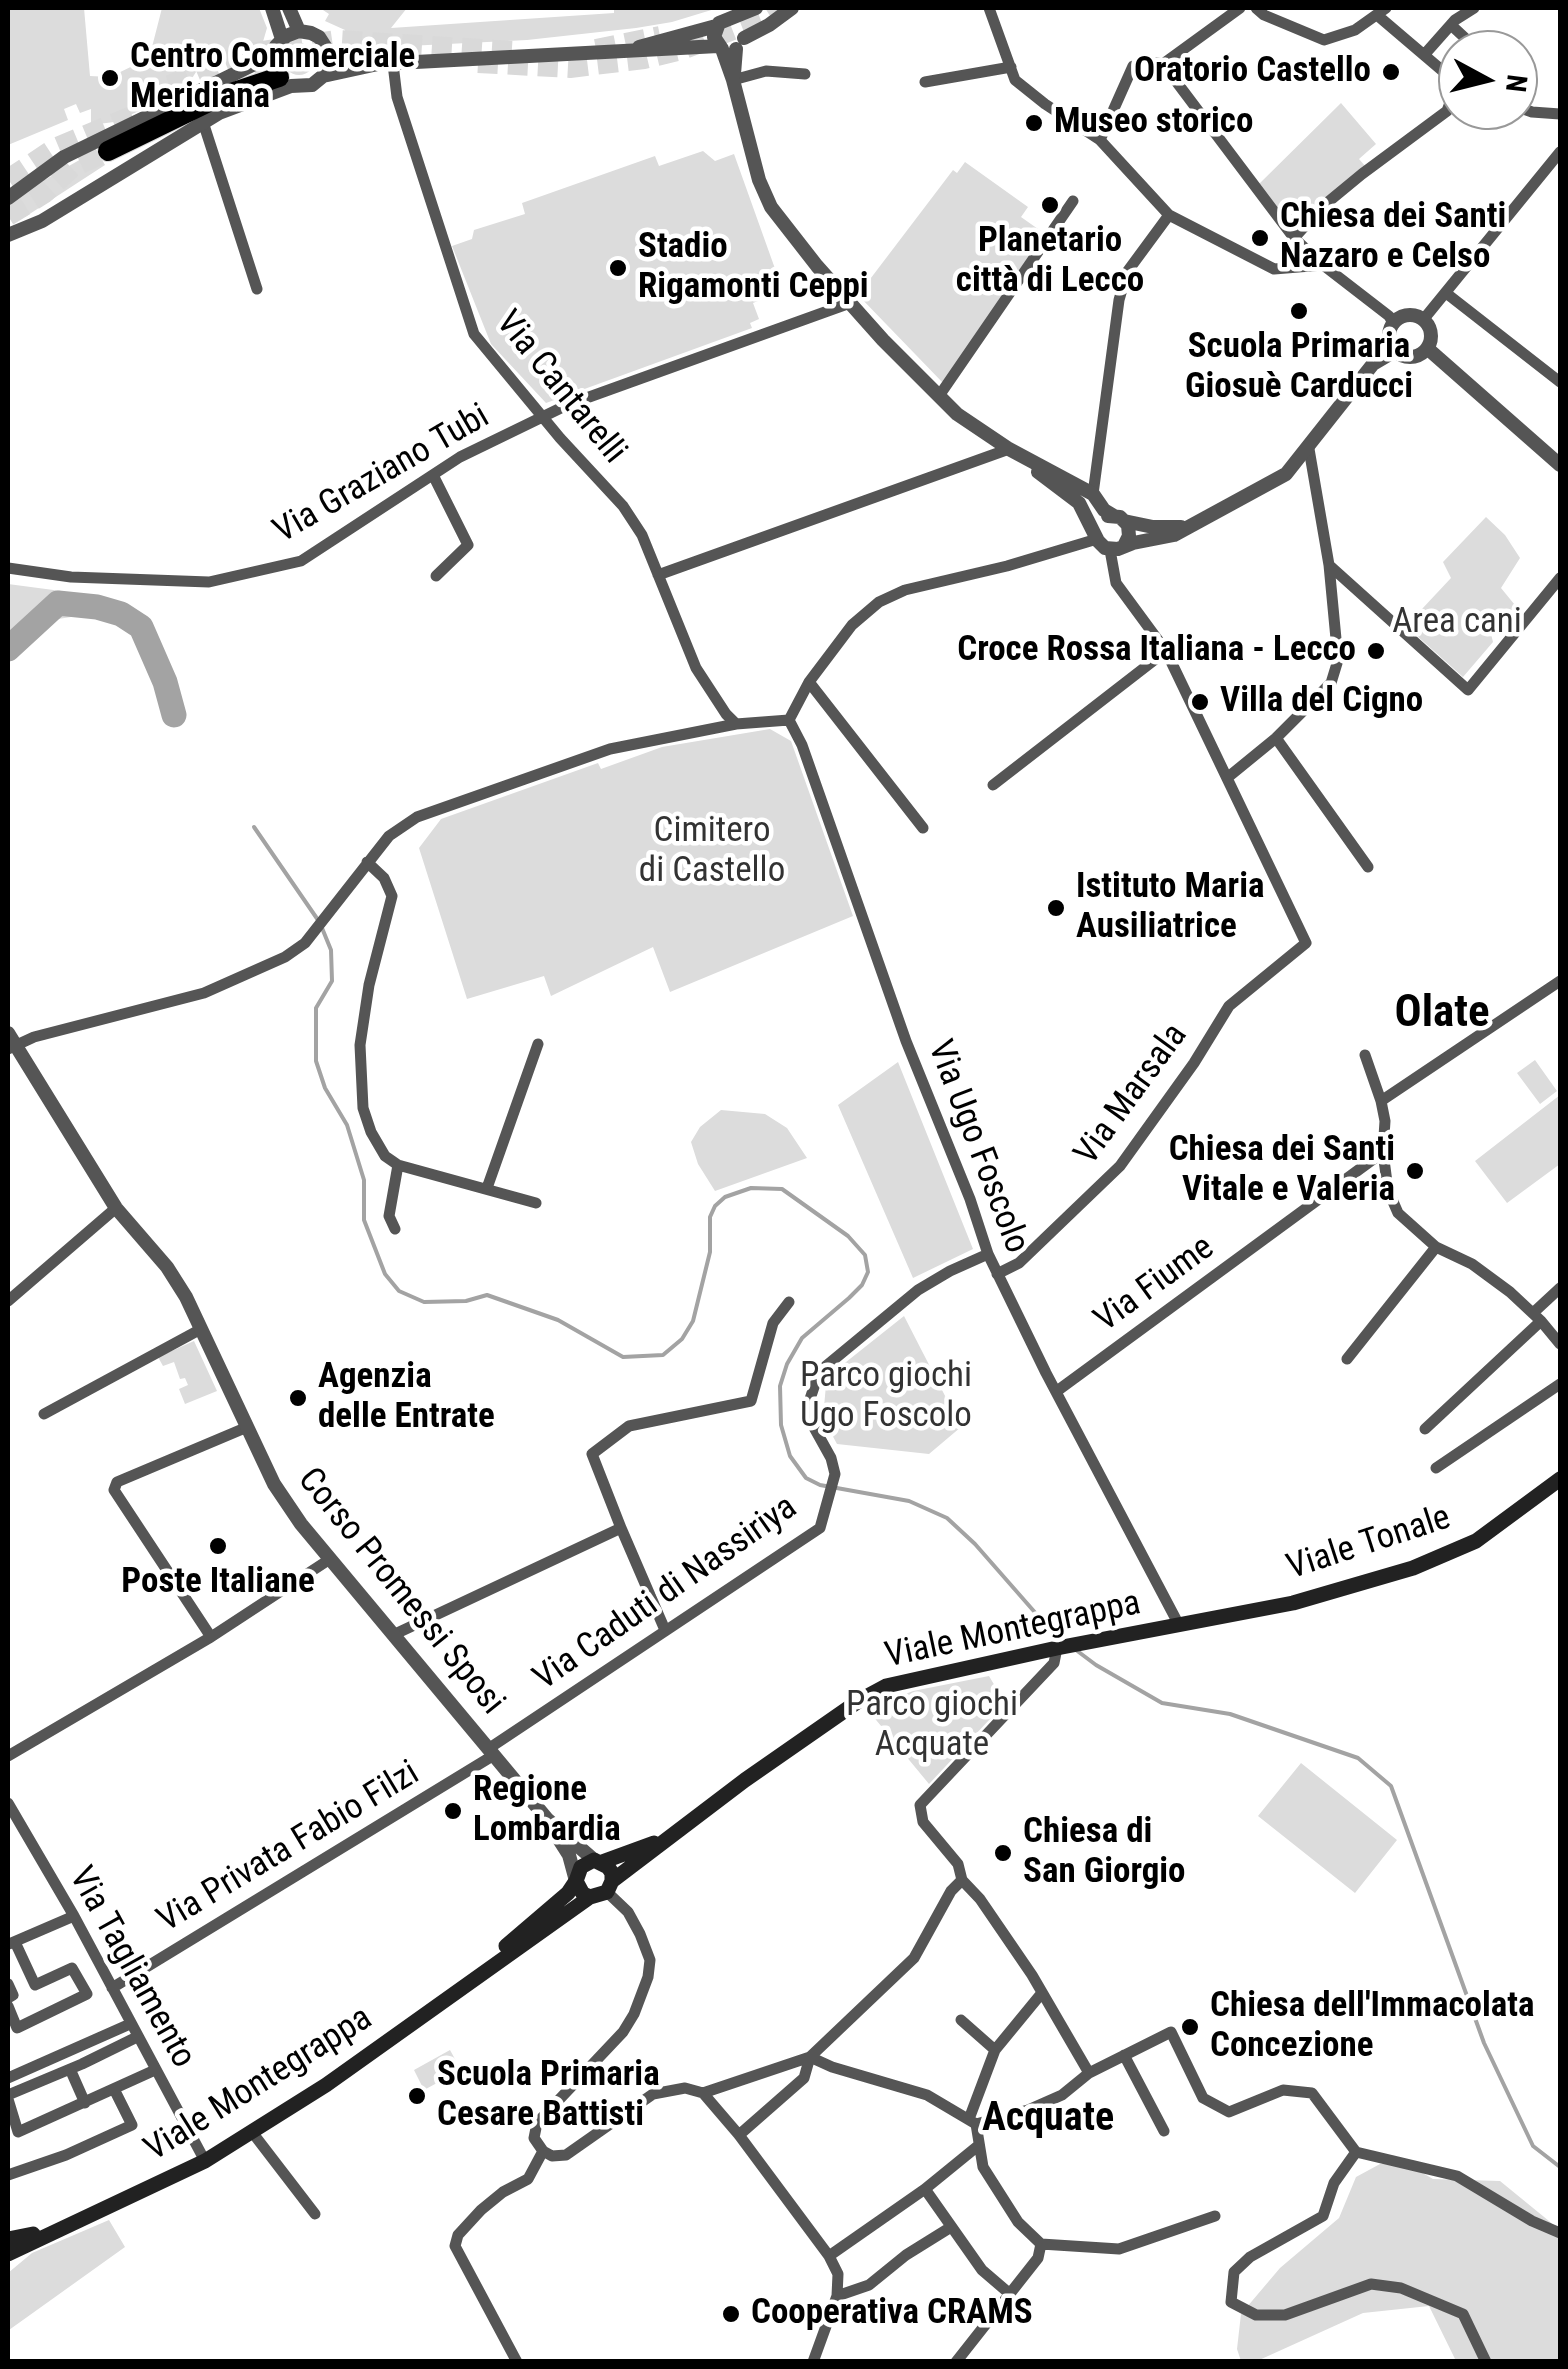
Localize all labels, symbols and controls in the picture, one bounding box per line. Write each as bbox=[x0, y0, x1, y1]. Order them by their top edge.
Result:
north arrow bbox=[1438, 30, 1538, 130]
place label: Centro Commerciale Meridiana bbox=[130, 37, 415, 119]
place label: Oratorio Castello bbox=[1134, 51, 1371, 93]
marker: Oratorio Castello bbox=[1380, 61, 1402, 83]
marker: Centro Commerciale Meridiana bbox=[99, 67, 121, 89]
text: N bbox=[1499, 73, 1534, 94]
place label: Museo storico bbox=[1054, 102, 1253, 144]
marker: Museo storico bbox=[1023, 112, 1045, 134]
marker: Planetario città di Lecco bbox=[1039, 194, 1061, 216]
place label: Chiesa dei Santi Nazaro e Celso bbox=[1280, 197, 1506, 279]
place label: Planetario città di Lecco bbox=[956, 221, 1144, 303]
place label: Stadio Rigamonti Ceppi bbox=[638, 227, 869, 309]
marker: Chiesa dei Santi Nazaro e Celso bbox=[1249, 227, 1271, 249]
marker: Stadio Rigamonti Ceppi bbox=[607, 257, 629, 279]
marker: Scuola Primaria Giosuè Carducci bbox=[1288, 300, 1310, 322]
street label: Via Cantarelli bbox=[486, 303, 634, 473]
place label: Scuola Primaria Giosuè Carducci bbox=[1185, 327, 1413, 409]
street label: Via Graziano Tubi bbox=[267, 396, 497, 554]
park label: Area cani bbox=[1392, 602, 1522, 644]
place label: Croce Rossa Italiana - Lecco bbox=[957, 630, 1356, 672]
marker: Croce Rossa Italiana - Lecco bbox=[1365, 640, 1387, 662]
place label: Villa del Cigno bbox=[1220, 681, 1423, 723]
marker: Villa del Cigno bbox=[1189, 691, 1211, 713]
park label: Cimitero di Castello bbox=[639, 811, 785, 893]
place label: Istituto Maria Ausiliatrice bbox=[1076, 867, 1264, 949]
marker: Istituto Maria Ausiliatrice bbox=[1045, 897, 1067, 919]
district label: Olate bbox=[1394, 988, 1490, 1042]
street label: Via Marsala bbox=[1067, 1016, 1197, 1174]
street label: Via Ugo Foscolo bbox=[917, 1035, 1037, 1259]
place label: Chiesa dei Santi Vitale e Valeria bbox=[1169, 1130, 1395, 1212]
marker: Chiesa dei Santi Vitale e Valeria bbox=[1404, 1160, 1426, 1182]
street label: Via Fiume bbox=[1087, 1228, 1223, 1342]
park label: Parco giochi Ugo Foscolo bbox=[800, 1356, 972, 1438]
place label: Agenzia delle Entrate bbox=[318, 1357, 495, 1439]
marker: Agenzia delle Entrate bbox=[287, 1387, 309, 1409]
street label: Corso Promessi Sposi bbox=[288, 1460, 512, 1724]
street label: Via Caduti di Nassiriya bbox=[526, 1487, 806, 1701]
street label: Viale Tonale bbox=[1282, 1498, 1456, 1590]
marker: Poste Italiane bbox=[207, 1535, 229, 1557]
place label: Poste Italiane bbox=[121, 1562, 315, 1604]
street label: Viale Montegrappa bbox=[882, 1583, 1144, 1679]
park label: Parco giochi Acquate bbox=[846, 1685, 1018, 1767]
street label: Via Privata Fabio Filzi bbox=[151, 1753, 427, 1943]
place label: Regione Lombardia bbox=[473, 1770, 621, 1852]
marker: Regione Lombardia bbox=[442, 1800, 464, 1822]
place label: Chiesa di San Giorgio bbox=[1023, 1812, 1186, 1894]
marker: Chiesa di San Giorgio bbox=[992, 1842, 1014, 1864]
street label: Via Tagliamento bbox=[59, 1860, 203, 2076]
place label: Chiesa dell'Immacolata Concezione bbox=[1210, 1986, 1534, 2068]
street label: Viale Montegrappa bbox=[138, 1998, 380, 2172]
marker: Chiesa dell'Immacolata Concezione bbox=[1179, 2016, 1201, 2038]
place label: Scuola Primaria Cesare Battisti bbox=[437, 2055, 660, 2137]
marker: Scuola Primaria Cesare Battisti bbox=[406, 2085, 428, 2107]
district label: Acquate bbox=[982, 2096, 1114, 2144]
place label: Cooperativa CRAMS bbox=[751, 2293, 1033, 2335]
marker: Cooperativa CRAMS bbox=[720, 2303, 742, 2325]

